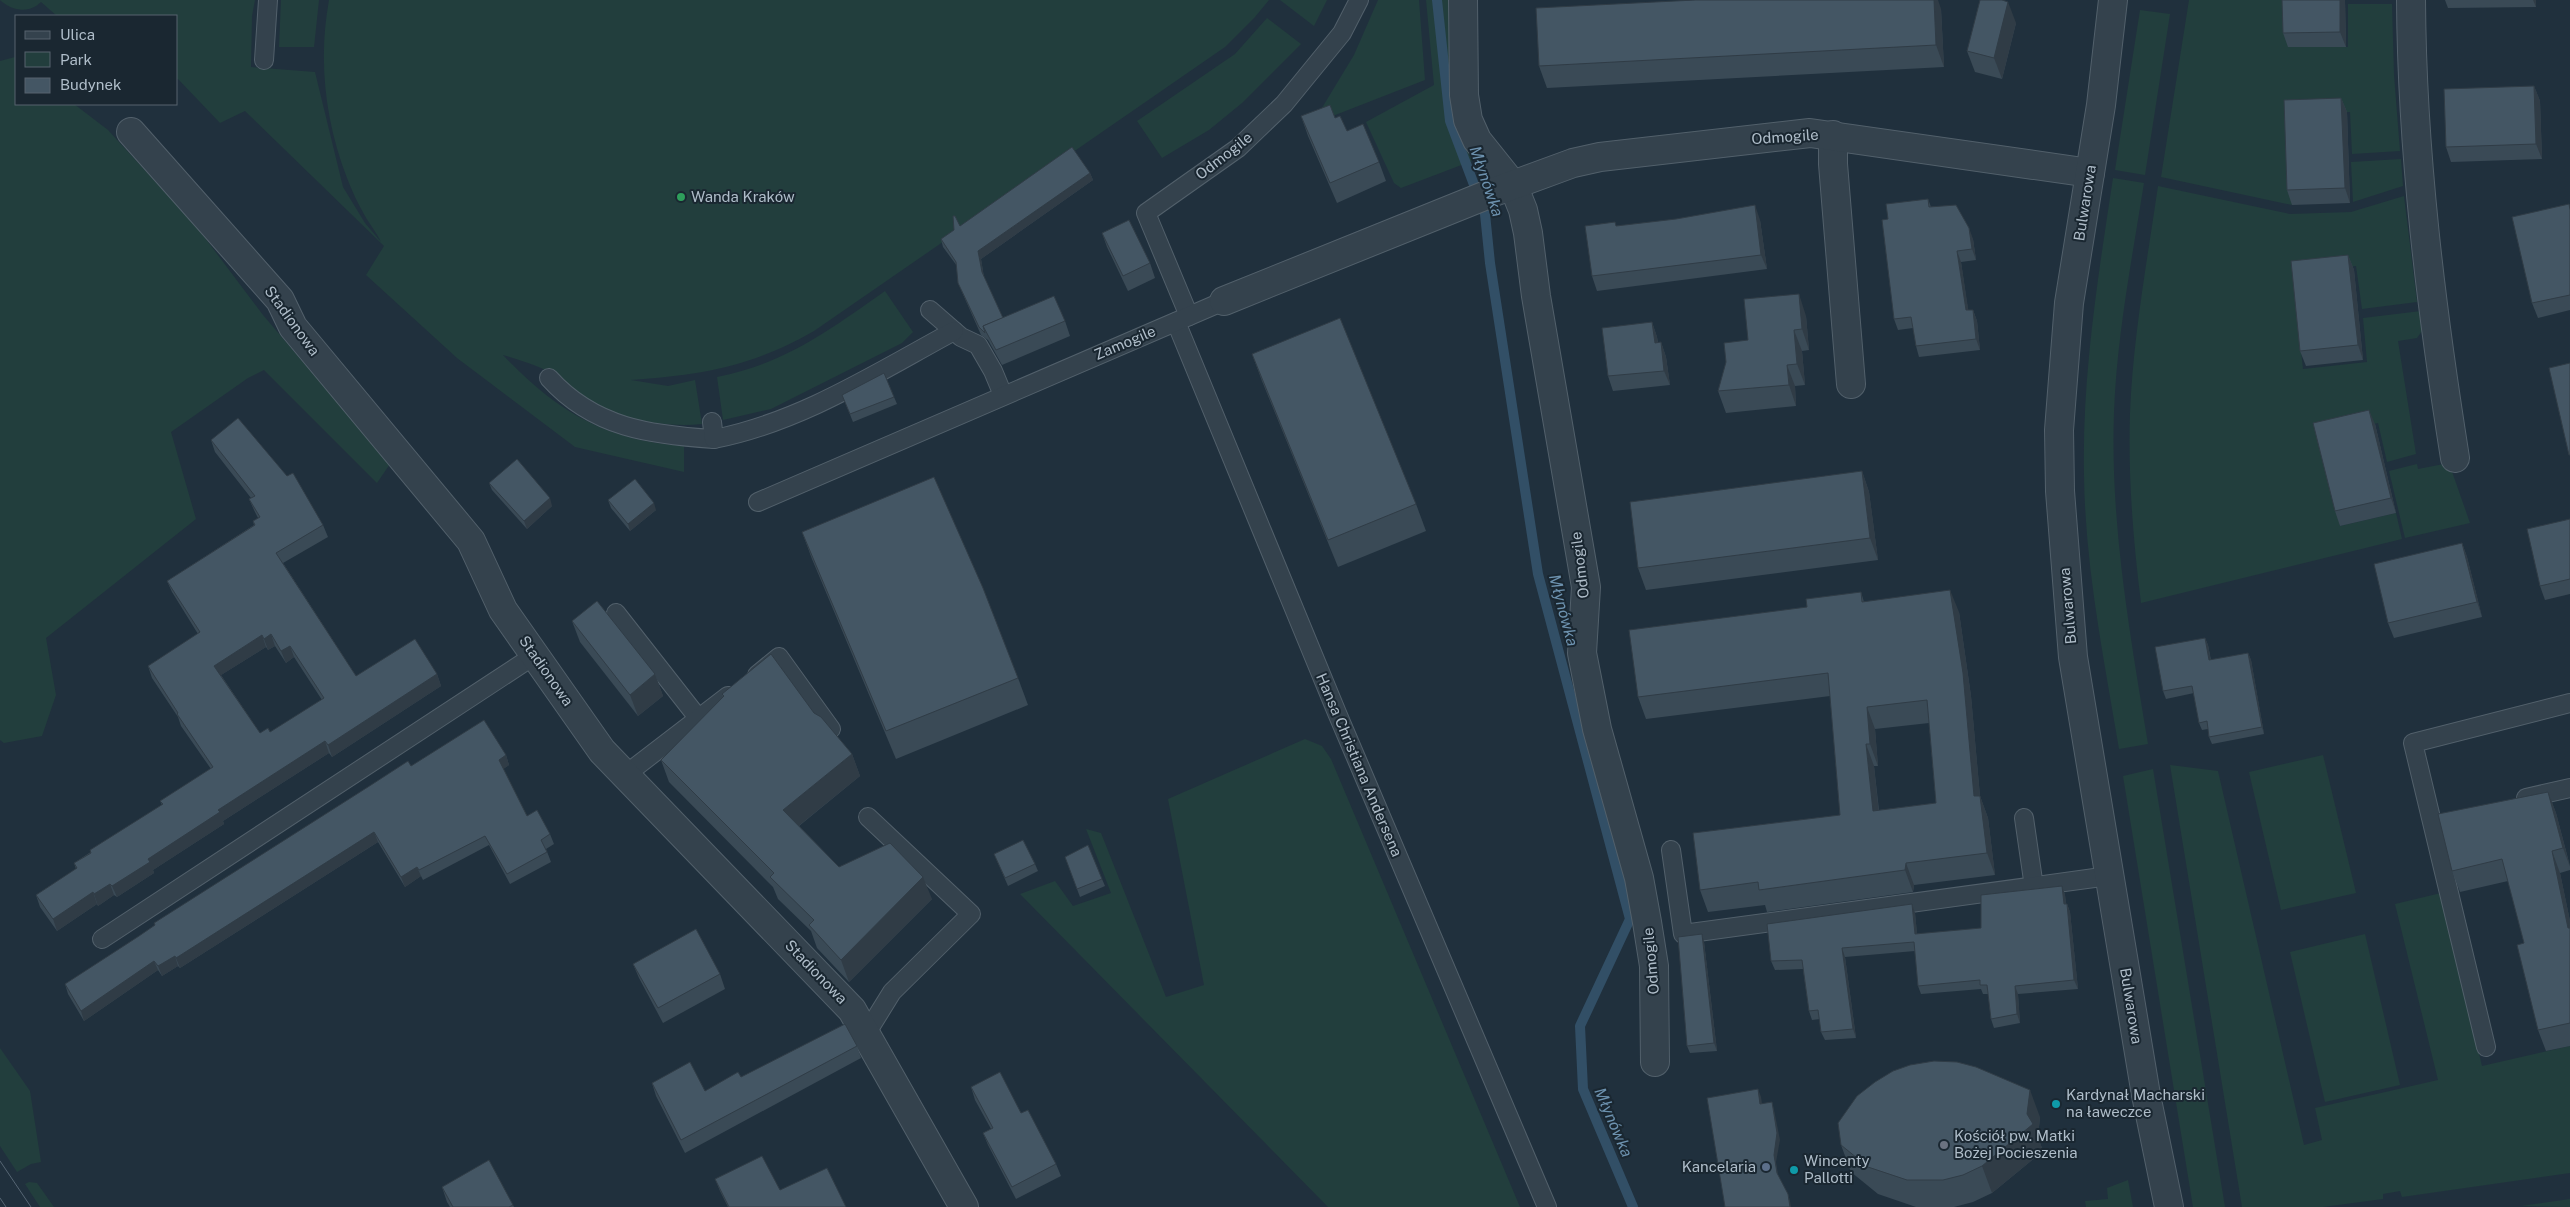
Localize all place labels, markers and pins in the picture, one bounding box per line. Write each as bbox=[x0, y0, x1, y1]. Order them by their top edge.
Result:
place label: Wanda Kraków bbox=[691, 188, 795, 205]
marker: Wanda Kraków bbox=[675, 191, 687, 203]
place label: Kardynał Macharski na ławeczce bbox=[2066, 1086, 2205, 1120]
marker: Kardynał Macharski na ławeczce bbox=[2050, 1098, 2062, 1110]
place label: Kościół pw. Matki Bożej Pocieszenia bbox=[1954, 1127, 2078, 1161]
marker: Kościół pw. Matki Bożej Pocieszenia bbox=[1938, 1139, 1950, 1151]
place label: Wincenty Pallotti bbox=[1804, 1152, 1870, 1186]
place label: Kancelaria bbox=[1682, 1158, 1756, 1175]
marker: Kancelaria bbox=[1760, 1161, 1772, 1173]
marker: Wincenty Pallotti bbox=[1788, 1164, 1800, 1176]

